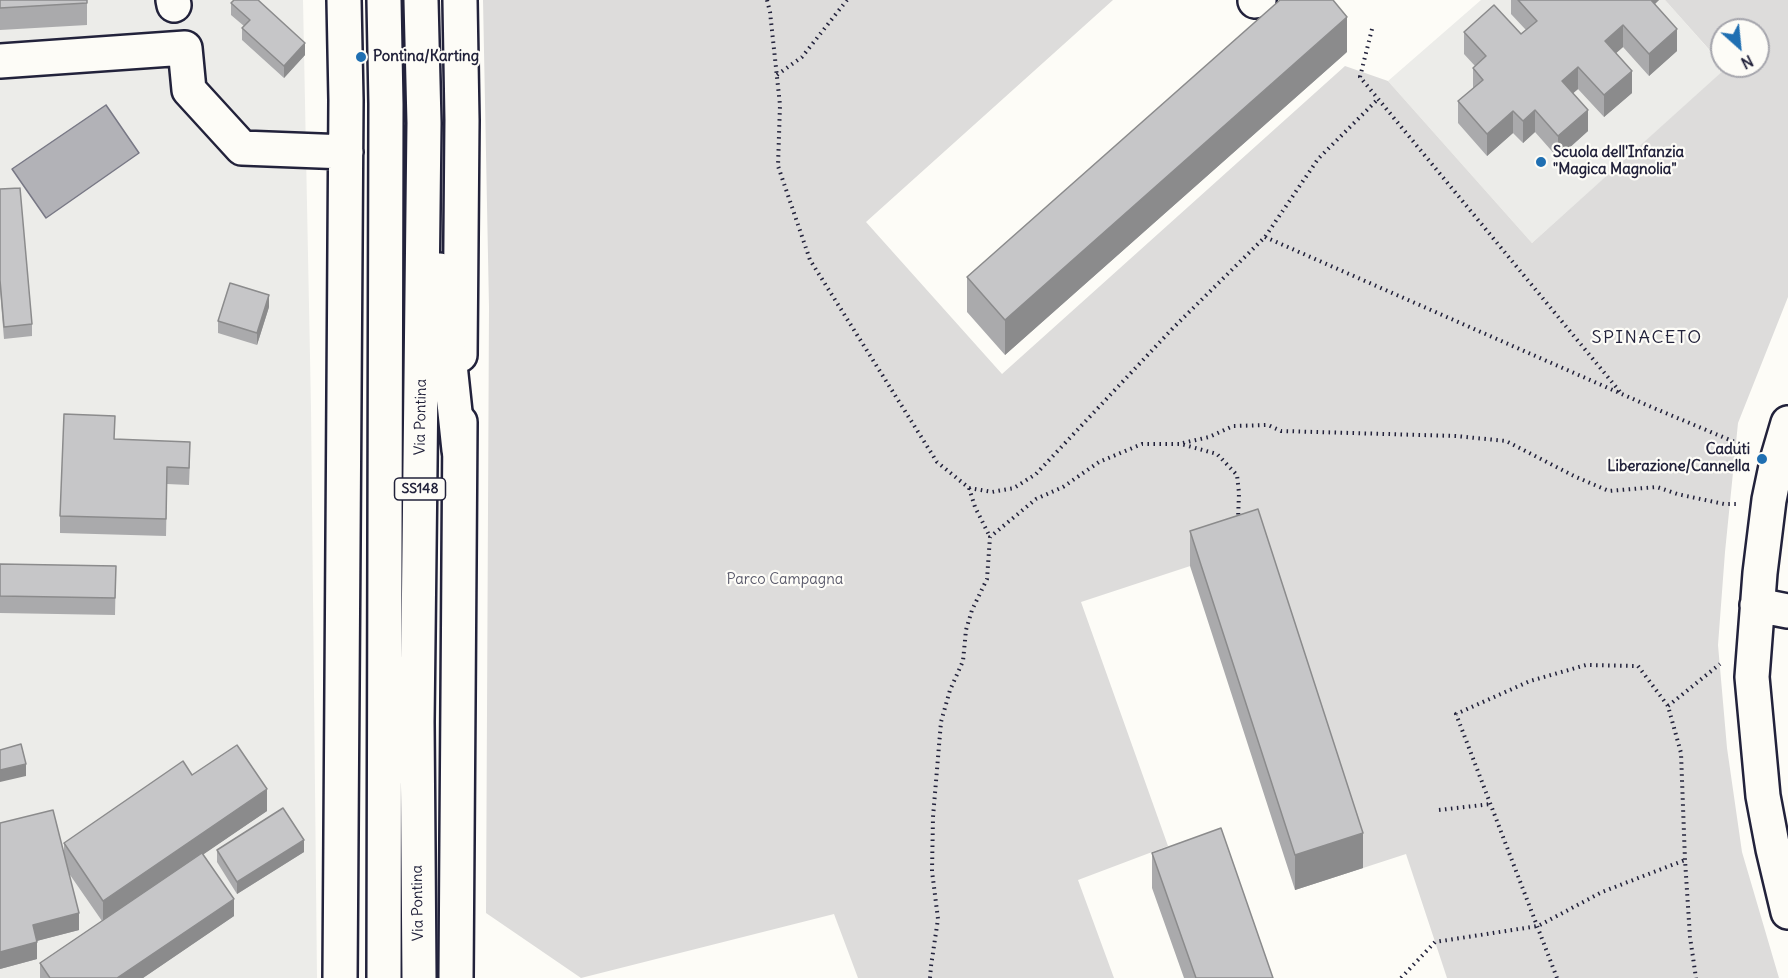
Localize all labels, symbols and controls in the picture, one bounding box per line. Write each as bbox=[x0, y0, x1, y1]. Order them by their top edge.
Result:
north arrow bbox=[1710, 18, 1770, 78]
place label: Pontina/Karting bbox=[373, 48, 479, 66]
marker: Pontina/Karting bbox=[354, 50, 368, 64]
text: N bbox=[1738, 51, 1757, 74]
place label: Scuola dell'Infanzia "Magica Magnolia" bbox=[1553, 144, 1684, 179]
marker: Scuola dell'Infanzia "Magica Magnolia" bbox=[1534, 155, 1548, 169]
district label: SPINACETO bbox=[1591, 327, 1703, 349]
street label: Via Pontina bbox=[411, 379, 431, 455]
place label: Caduti Liberazione/Cannella bbox=[1607, 441, 1750, 476]
marker: Caduti Liberazione/Cannella bbox=[1755, 452, 1769, 466]
road number: SS148 bbox=[394, 478, 446, 500]
park label: Parco Campagna bbox=[727, 571, 843, 589]
street label: Via Pontina bbox=[408, 865, 428, 941]

